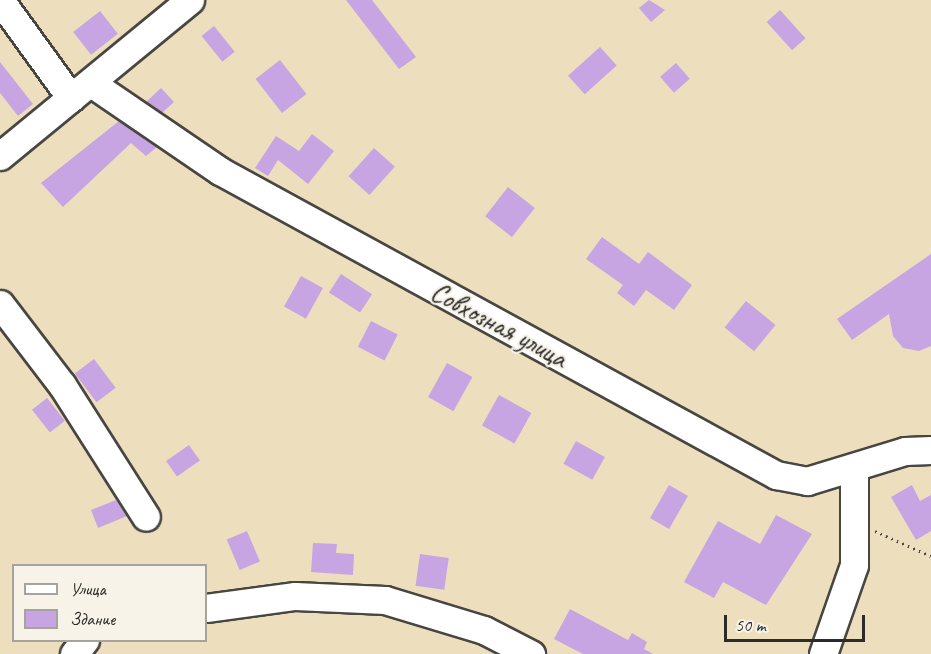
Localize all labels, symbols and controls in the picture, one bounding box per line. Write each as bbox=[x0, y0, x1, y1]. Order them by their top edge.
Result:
street label: Совхозная улица bbox=[424, 274, 574, 376]
legend bbox=[12, 564, 207, 642]
text: Улица bbox=[70, 578, 106, 600]
scale bar bbox=[727, 603, 868, 641]
text: Здание bbox=[70, 608, 115, 630]
text: 50 m bbox=[735, 614, 766, 636]

